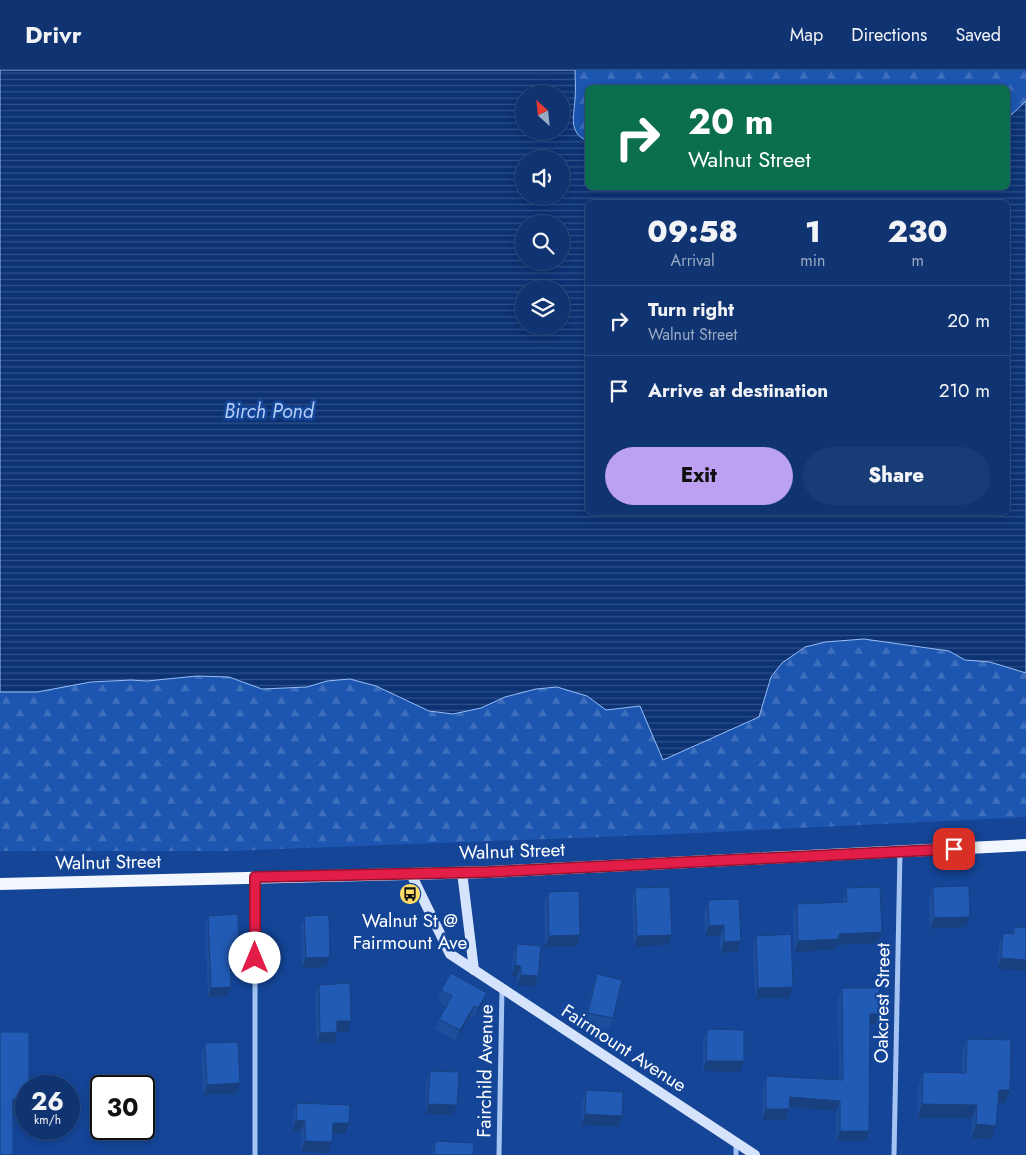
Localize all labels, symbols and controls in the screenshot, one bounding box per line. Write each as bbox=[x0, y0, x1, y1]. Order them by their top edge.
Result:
text: Drivr bbox=[25, 17, 82, 52]
text: Map bbox=[790, 22, 823, 48]
text: Directions bbox=[851, 22, 927, 48]
text: Saved bbox=[955, 22, 1001, 48]
north arrow bbox=[515, 85, 570, 140]
map controls bbox=[515, 85, 570, 335]
text: 20 m bbox=[688, 97, 773, 147]
icon: right bbox=[605, 105, 670, 170]
text: Walnut Street bbox=[688, 143, 811, 175]
button: sound bbox=[515, 150, 570, 205]
text: 09:58 bbox=[647, 210, 738, 253]
text: 1 bbox=[805, 210, 821, 253]
text: 230 bbox=[888, 210, 948, 253]
button: search bbox=[515, 215, 570, 270]
text: Arrival bbox=[671, 249, 715, 272]
text: min bbox=[800, 249, 825, 272]
text: m bbox=[911, 249, 924, 272]
button: layers bbox=[515, 280, 570, 335]
text: Turn right bbox=[648, 296, 734, 323]
icon: right bbox=[605, 307, 633, 335]
text: 20 m bbox=[947, 307, 990, 334]
text: Walnut Street bbox=[648, 323, 737, 346]
icon: arrive bbox=[605, 377, 633, 405]
text: Arrive at destination bbox=[648, 377, 828, 404]
text: 210 m bbox=[939, 377, 990, 404]
water label: Birch Pond bbox=[224, 397, 315, 426]
button: Exit bbox=[605, 447, 793, 505]
button: Share bbox=[803, 447, 990, 505]
pin bbox=[933, 828, 975, 870]
icon: arrive bbox=[940, 835, 968, 863]
street label: Walnut Street bbox=[459, 836, 566, 866]
street label: Walnut Street bbox=[55, 848, 162, 876]
bus stop icon: Walnut St @ Fairmount Ave bbox=[398, 882, 422, 906]
place label: Walnut St @ Fairmount Ave bbox=[353, 907, 467, 956]
position arrow bbox=[228, 931, 280, 983]
street label: Oakcrest Street bbox=[867, 942, 897, 1064]
street label: Fairmount Avenue bbox=[556, 997, 692, 1099]
street label: Fairchild Avenue bbox=[470, 1004, 500, 1138]
speed limit sign: 30 bbox=[90, 1075, 155, 1140]
text: 26 bbox=[31, 1083, 64, 1119]
text: km/h bbox=[34, 1111, 61, 1129]

